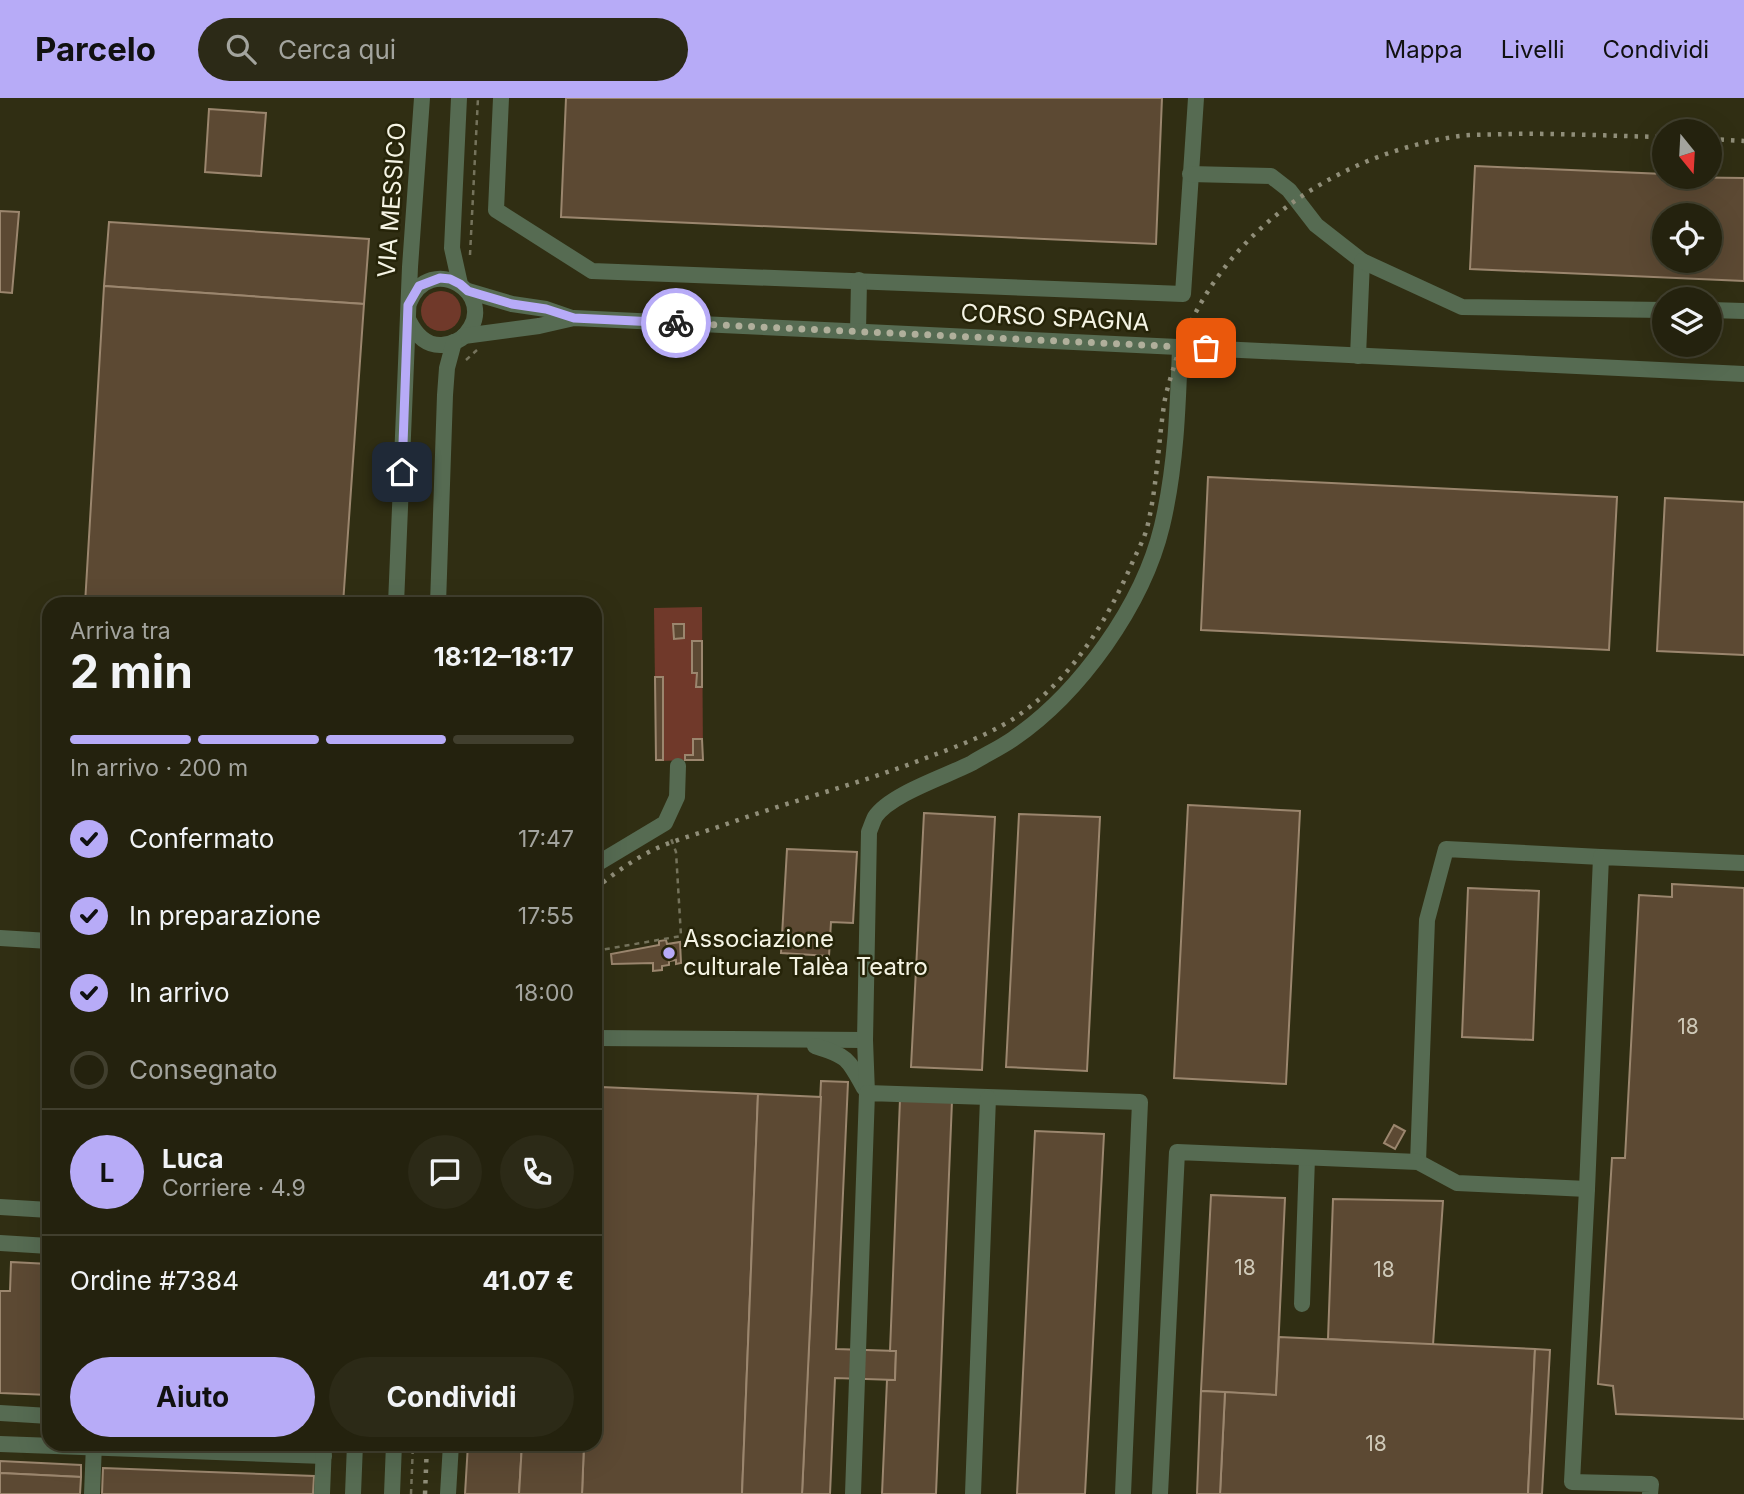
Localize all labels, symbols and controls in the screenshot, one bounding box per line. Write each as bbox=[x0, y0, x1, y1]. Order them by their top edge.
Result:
search box bbox=[198, 18, 688, 81]
text: Parcelo bbox=[35, 29, 156, 69]
icon: search bbox=[222, 30, 260, 68]
text: Cerca qui bbox=[278, 34, 396, 65]
text: Mappa bbox=[1384, 35, 1463, 64]
text: Livelli bbox=[1501, 35, 1565, 64]
text: Condividi bbox=[1603, 35, 1709, 64]
north arrow bbox=[1652, 119, 1722, 189]
map controls bbox=[1652, 119, 1722, 357]
street label: VIA MESSICO bbox=[372, 121, 411, 279]
button: locate bbox=[1652, 203, 1722, 273]
button: layers bbox=[1652, 287, 1722, 357]
courier bbox=[641, 288, 711, 358]
street label: CORSO SPAGNA bbox=[960, 298, 1150, 337]
icon: bike bbox=[657, 304, 695, 342]
pin bbox=[1176, 318, 1236, 378]
icon: bag bbox=[1187, 329, 1225, 367]
pin bbox=[372, 442, 432, 502]
icon: home bbox=[383, 453, 421, 491]
text: Arriva tra bbox=[70, 617, 171, 645]
text: 18:12–18:17 bbox=[433, 641, 574, 672]
text: 2 min bbox=[70, 643, 193, 699]
text: In arrivo · 200 m bbox=[70, 754, 248, 782]
icon: check bbox=[70, 820, 108, 858]
text: Confermato bbox=[129, 823, 274, 854]
text: 17:47 bbox=[518, 825, 574, 853]
icon: check bbox=[70, 897, 108, 935]
text: In preparazione bbox=[129, 900, 321, 931]
text: 17:55 bbox=[518, 902, 574, 930]
place label: Associazione culturale Talèa Teatro bbox=[683, 924, 928, 981]
marker: Associazione culturale Talèa Teatro bbox=[661, 945, 677, 961]
icon: check bbox=[70, 974, 108, 1012]
text: In arrivo bbox=[129, 977, 230, 1008]
text: 18:00 bbox=[515, 979, 574, 1007]
house number: 18 bbox=[1677, 1014, 1699, 1039]
text: Consegnato bbox=[129, 1054, 278, 1085]
button: chat bbox=[408, 1135, 482, 1209]
button: phone bbox=[500, 1135, 574, 1209]
text: Luca bbox=[162, 1143, 224, 1174]
text: L bbox=[100, 1157, 114, 1188]
text: Corriere · 4.9 bbox=[162, 1174, 306, 1202]
house number: 18 bbox=[1234, 1255, 1256, 1280]
house number: 18 bbox=[1373, 1257, 1395, 1282]
text: Ordine #7384 bbox=[70, 1265, 239, 1296]
text: 41.07 € bbox=[482, 1265, 574, 1296]
button: Aiuto bbox=[70, 1357, 315, 1437]
button: Condividi bbox=[329, 1357, 574, 1437]
house number: 18 bbox=[1365, 1431, 1387, 1456]

